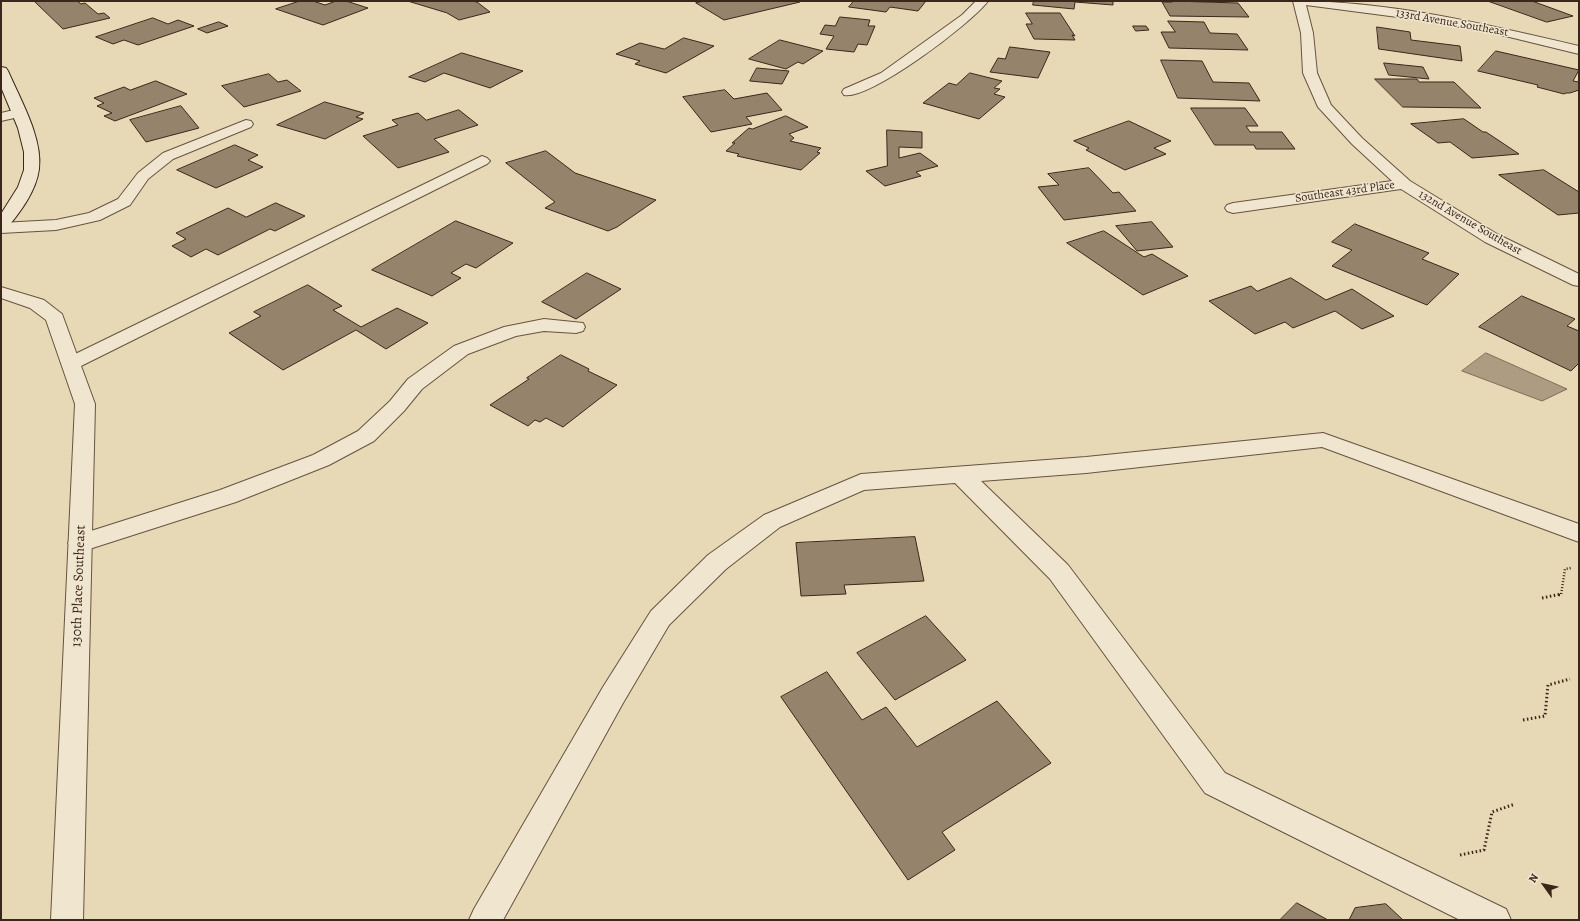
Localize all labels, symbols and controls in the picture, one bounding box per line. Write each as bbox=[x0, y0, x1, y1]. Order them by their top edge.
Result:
street label: 133rd Avenue Southeast bbox=[1395, 6, 1509, 40]
street label: Southeast 43rd Place bbox=[1294, 178, 1396, 206]
street label: 132nd Avenue Southeast bbox=[1416, 188, 1524, 258]
street label: 130th Place Southeast bbox=[68, 525, 90, 647]
north arrow bbox=[1524, 865, 1564, 905]
text: N bbox=[1525, 871, 1542, 886]

